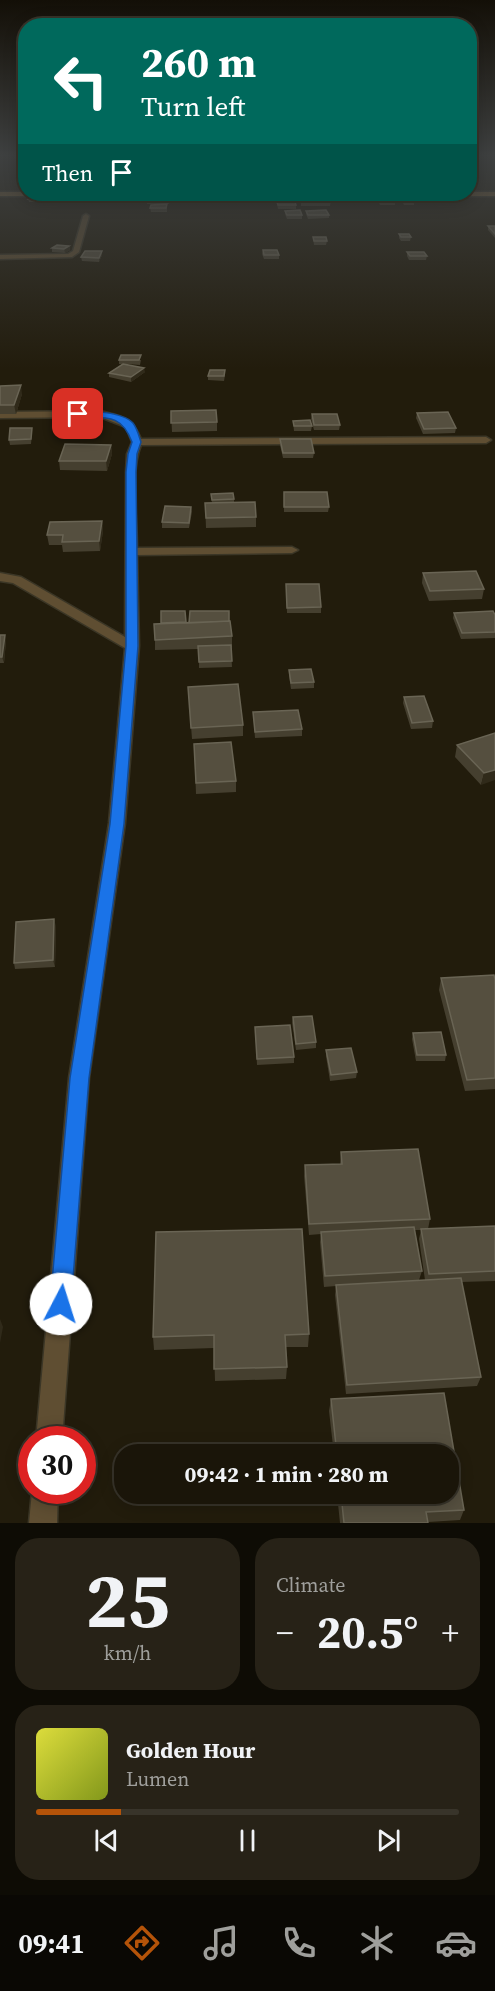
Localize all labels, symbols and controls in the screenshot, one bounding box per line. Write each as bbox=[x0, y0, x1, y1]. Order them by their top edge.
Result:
text: 260 m bbox=[141, 33, 256, 91]
icon: left bbox=[42, 42, 120, 120]
text: Turn left bbox=[141, 88, 245, 125]
icon: arrive bbox=[105, 156, 138, 189]
text: Then bbox=[42, 158, 93, 188]
pin bbox=[52, 388, 103, 439]
icon: arrive bbox=[61, 397, 94, 430]
position arrow bbox=[29, 1272, 93, 1336]
speed limit sign: 30 bbox=[18, 1426, 96, 1504]
text: 09:42 · 1 min · 280 m bbox=[185, 1459, 388, 1489]
text: 25 bbox=[85, 1546, 170, 1653]
text: Climate bbox=[276, 1571, 345, 1599]
text: 20.5° bbox=[317, 1601, 418, 1663]
text: − bbox=[276, 1610, 294, 1655]
text: + bbox=[442, 1610, 459, 1655]
text: km/h bbox=[104, 1639, 151, 1667]
text: Golden Hour bbox=[126, 1735, 255, 1765]
text: Lumen bbox=[126, 1765, 189, 1793]
icon: previous bbox=[90, 1824, 123, 1857]
icon: pause bbox=[231, 1824, 264, 1857]
icon: next bbox=[372, 1824, 405, 1857]
icon: directions bbox=[121, 1922, 163, 1964]
icon: music bbox=[200, 1922, 242, 1964]
icon: phone bbox=[278, 1922, 320, 1964]
icon: climate bbox=[356, 1922, 398, 1964]
icon: car bbox=[435, 1922, 477, 1964]
text: 09:41 bbox=[18, 1925, 85, 1962]

